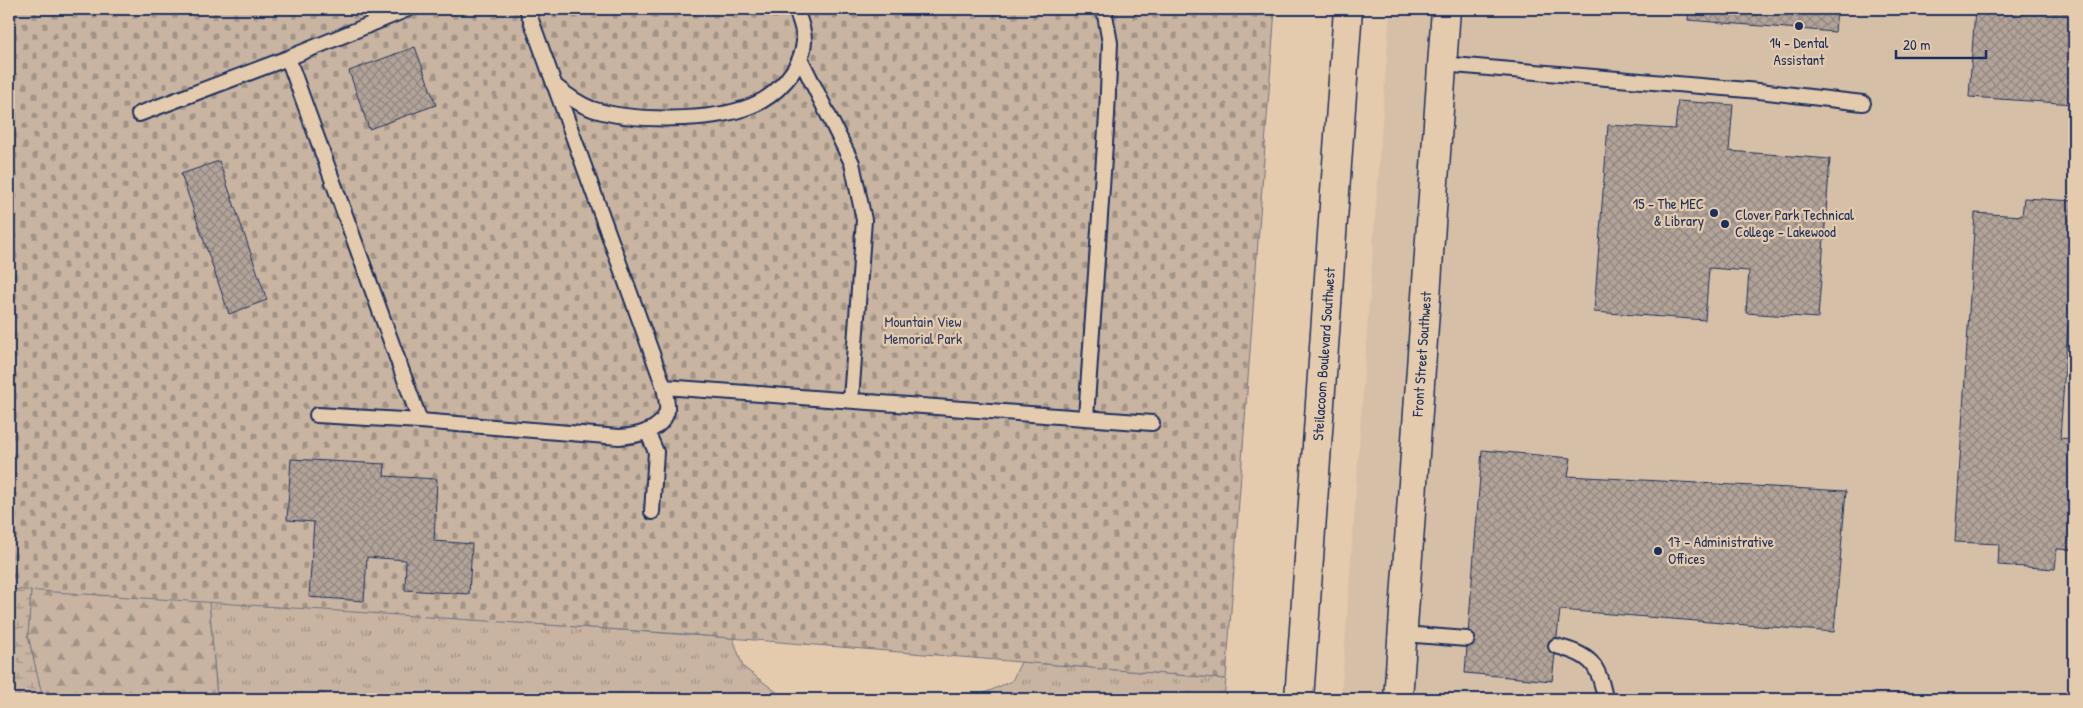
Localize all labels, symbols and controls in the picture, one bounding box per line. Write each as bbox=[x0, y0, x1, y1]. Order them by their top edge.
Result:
marker: 14 - Dental Assistant bbox=[1793, 20, 1805, 32]
scale bar bbox=[1896, 28, 1986, 60]
place label: 14 - Dental Assistant bbox=[1770, 32, 1828, 70]
text: 20 m bbox=[1903, 34, 1930, 55]
place label: 15 - The MEC & Library bbox=[1633, 193, 1704, 231]
place label: Clover Park Technical College - Lakewood bbox=[1735, 204, 1854, 242]
marker: 15 - The MEC & Library bbox=[1708, 207, 1720, 219]
marker: Clover Park Technical College - Lakewood bbox=[1719, 218, 1731, 230]
street label: Steilacoom Boulevard Southwest bbox=[1307, 266, 1340, 441]
street label: Front Street Southwest bbox=[1407, 290, 1436, 418]
park label: Mountain View Memorial Park bbox=[884, 311, 962, 349]
place label: 17 - Administrative Offices bbox=[1668, 531, 1774, 569]
marker: 17 - Administrative Offices bbox=[1652, 545, 1664, 557]

